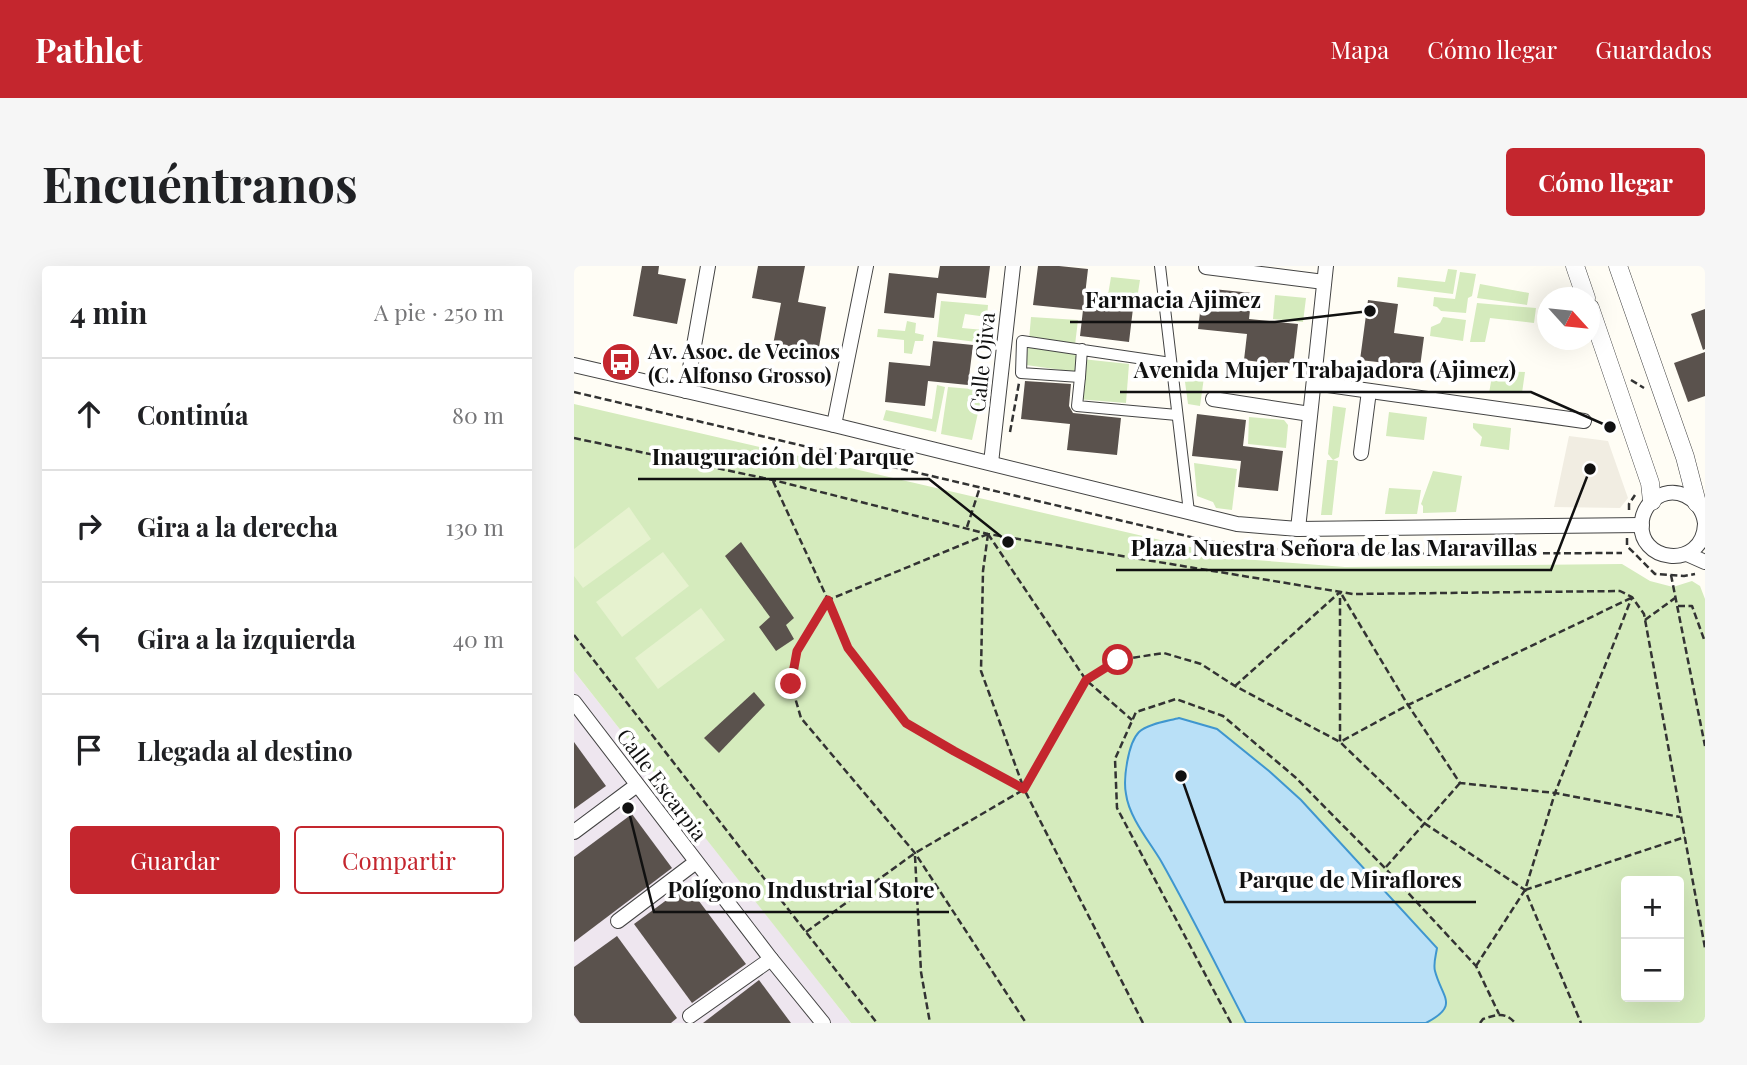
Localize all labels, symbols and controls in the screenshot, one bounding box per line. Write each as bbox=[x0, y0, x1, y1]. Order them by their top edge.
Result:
text: Pathlet bbox=[35, 27, 143, 71]
text: Mapa bbox=[1331, 33, 1389, 65]
text: Cómo llegar bbox=[1427, 33, 1557, 65]
text: Guardados bbox=[1595, 33, 1712, 65]
button: Cómo llegar bbox=[1506, 148, 1705, 216]
text: Encuéntranos bbox=[42, 150, 358, 215]
callout: Farmacia Ajimez bbox=[1070, 278, 1275, 322]
text: Farmacia Ajimez bbox=[1085, 283, 1261, 314]
north arrow bbox=[1537, 287, 1600, 350]
text: 4 min bbox=[70, 292, 148, 332]
text: A pie · 250 m bbox=[374, 296, 504, 327]
street label: Calle Ojiva bbox=[962, 310, 1000, 413]
place label: Av. Asoc. de Vecinos (C. Alfonso Grosso) bbox=[647, 336, 840, 388]
bus stop icon: Av. Asoc. de Vecinos (C. Alfonso Grosso) bbox=[600, 341, 642, 383]
callout: Avenida Mujer Trabajadora (Ajimez) bbox=[1120, 348, 1531, 392]
text: Avenida Mujer Trabajadora (Ajimez) bbox=[1133, 353, 1516, 384]
icon: ahead bbox=[70, 395, 108, 433]
text: Continúa bbox=[137, 397, 249, 432]
text: 80 m bbox=[452, 399, 504, 430]
callout: Inauguración del Parque bbox=[638, 435, 929, 479]
text: Inauguración del Parque bbox=[652, 440, 914, 471]
icon: right bbox=[70, 507, 108, 545]
text: Gira a la derecha bbox=[137, 509, 338, 544]
text: 130 m bbox=[446, 511, 504, 542]
callout: Plaza Nuestra Señora de las Maravillas bbox=[1116, 526, 1551, 570]
text: Plaza Nuestra Señora de las Maravillas bbox=[1131, 531, 1537, 562]
icon: left bbox=[70, 619, 108, 657]
text: Gira a la izquierda bbox=[137, 621, 356, 656]
text: 40 m bbox=[453, 623, 504, 654]
route start bbox=[1102, 644, 1133, 675]
route end bbox=[775, 668, 806, 699]
street label: Calle Escarpia bbox=[612, 722, 715, 846]
icon: arrive bbox=[70, 731, 108, 769]
text: Llegada al destino bbox=[137, 733, 353, 768]
button: Guardar bbox=[70, 826, 280, 894]
button: Compartir bbox=[294, 826, 504, 894]
callout: Parque de Miraflores bbox=[1225, 858, 1476, 902]
text: Parque de Miraflores bbox=[1238, 863, 1462, 894]
callout: Polígono Industrial Store bbox=[654, 868, 949, 912]
text: Polígono Industrial Store bbox=[667, 873, 935, 904]
map controls bbox=[1621, 876, 1684, 1002]
button: + bbox=[1621, 876, 1684, 939]
button: − bbox=[1621, 939, 1684, 1002]

